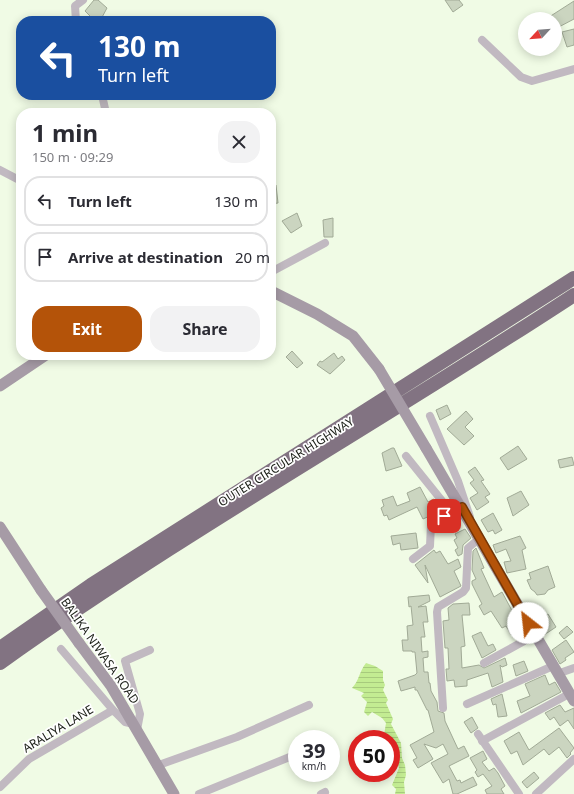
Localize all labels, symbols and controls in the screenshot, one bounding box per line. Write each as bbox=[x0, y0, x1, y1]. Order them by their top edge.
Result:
north arrow bbox=[518, 12, 562, 56]
map controls bbox=[518, 12, 562, 56]
text: 130 m bbox=[98, 27, 181, 65]
icon: left bbox=[32, 32, 84, 84]
text: Turn left bbox=[98, 63, 169, 87]
text: 1 min bbox=[32, 116, 98, 149]
button: close bbox=[218, 121, 260, 163]
text: 150 m · 09:29 bbox=[32, 148, 113, 166]
icon: left bbox=[34, 190, 56, 212]
text: Turn left bbox=[68, 191, 132, 211]
text: 130 m bbox=[214, 191, 258, 211]
icon: arrive bbox=[34, 246, 56, 268]
text: Arrive at destination bbox=[68, 247, 223, 267]
text: 20 m bbox=[235, 247, 270, 267]
button: Exit bbox=[32, 306, 142, 352]
button: Share bbox=[150, 306, 260, 352]
street label: OUTER CIRCULAR HIGHWAY bbox=[215, 413, 357, 510]
pin bbox=[427, 499, 461, 533]
icon: arrive bbox=[433, 505, 455, 527]
street label: BALIKA NIWASA ROAD bbox=[57, 594, 144, 707]
position arrow bbox=[507, 602, 549, 644]
street label: ARALIYA LANE bbox=[19, 701, 96, 756]
speed limit sign: 50 bbox=[348, 730, 400, 782]
text: 39 bbox=[303, 737, 325, 764]
text: km/h bbox=[302, 759, 326, 773]

